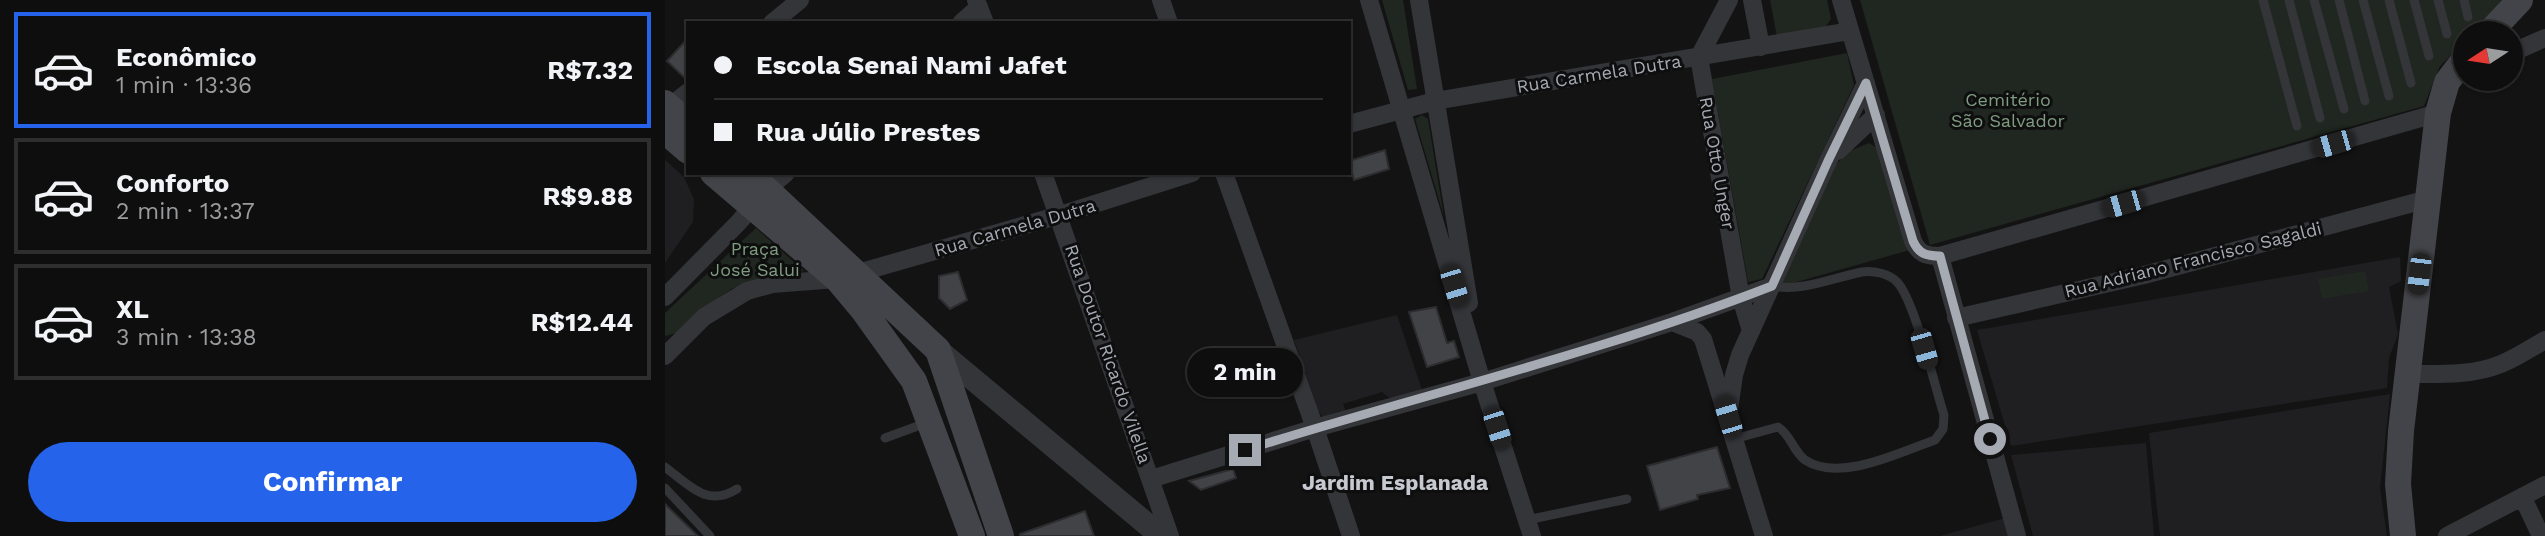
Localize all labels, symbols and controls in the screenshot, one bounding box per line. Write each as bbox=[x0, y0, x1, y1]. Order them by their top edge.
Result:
north arrow bbox=[2453, 21, 2523, 91]
map controls bbox=[2453, 21, 2523, 91]
icon: car bbox=[32, 39, 95, 102]
text: Econômico bbox=[116, 42, 257, 72]
text: Escola Senai Nami Jafet bbox=[756, 50, 1067, 80]
street label: Rua Carmela Dutra bbox=[1515, 50, 1683, 97]
text: R$7.32 bbox=[547, 55, 633, 85]
text: 1 min · 13:36 bbox=[116, 72, 252, 99]
park label: Cemitério São Salvador bbox=[1951, 89, 2065, 131]
street label: Rua Otto Unger bbox=[1695, 95, 1739, 231]
text: Rua Júlio Prestes bbox=[756, 117, 980, 147]
car bbox=[2310, 128, 2357, 160]
icon: car bbox=[32, 165, 95, 228]
text: Conforto bbox=[116, 168, 229, 198]
text: R$9.88 bbox=[542, 181, 633, 211]
car bbox=[2100, 188, 2147, 220]
street label: Rua Carmela Dutra bbox=[932, 194, 1098, 261]
text: 2 min · 13:37 bbox=[116, 198, 255, 225]
street label: Rua Adriano Francisco Sagaldi bbox=[2062, 217, 2324, 302]
park label: Praça José Salui bbox=[710, 238, 800, 280]
street label: Rua Doutor Ricardo Vilella bbox=[1061, 242, 1156, 466]
car bbox=[2407, 252, 2432, 296]
car bbox=[1438, 263, 1471, 309]
icon: car bbox=[32, 291, 95, 354]
text: XL bbox=[116, 294, 149, 324]
text: R$12.44 bbox=[531, 307, 633, 337]
text: 3 min · 13:38 bbox=[116, 324, 257, 351]
car bbox=[1909, 326, 1940, 372]
callout: 2 min bbox=[1187, 349, 1303, 398]
text: 2 min bbox=[1214, 359, 1276, 386]
car bbox=[1712, 394, 1745, 440]
car bbox=[1481, 405, 1514, 451]
route start bbox=[1974, 423, 2006, 455]
route end bbox=[1229, 434, 1261, 466]
button: Confirmar bbox=[28, 442, 637, 522]
district label: Jardim Esplanada bbox=[1302, 470, 1489, 495]

